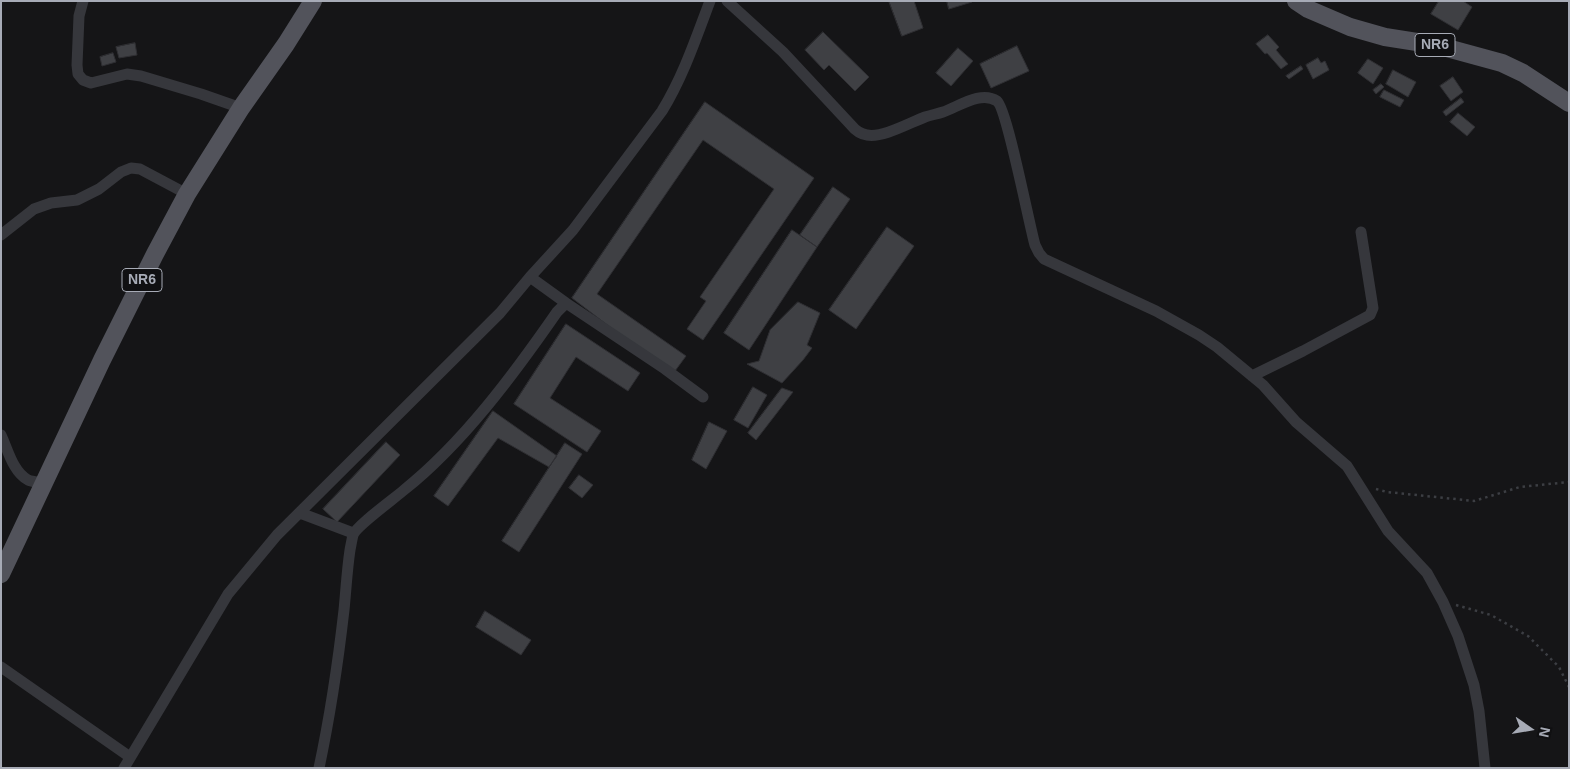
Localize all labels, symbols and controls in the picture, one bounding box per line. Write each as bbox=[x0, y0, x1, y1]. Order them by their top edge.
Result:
road number: NR6 bbox=[1415, 34, 1455, 56]
road number: NR6 bbox=[122, 268, 162, 292]
north arrow bbox=[1505, 704, 1555, 754]
text: N bbox=[1536, 726, 1554, 739]

